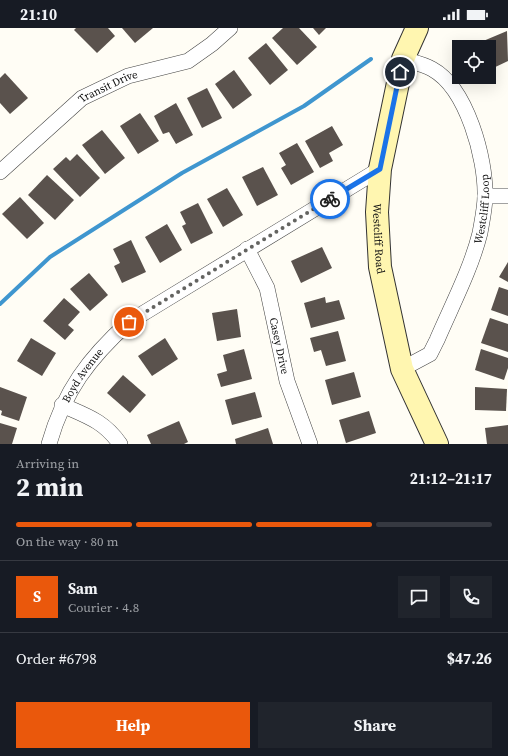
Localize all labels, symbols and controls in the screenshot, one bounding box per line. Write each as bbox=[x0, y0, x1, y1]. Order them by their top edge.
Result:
text: 21:10 bbox=[20, 4, 57, 25]
map controls bbox=[452, 40, 496, 84]
button: locate bbox=[452, 40, 496, 84]
pin bbox=[383, 55, 417, 89]
icon: home bbox=[389, 61, 411, 83]
street label: Transit Drive bbox=[74, 66, 139, 106]
street label: Westcliff Loop bbox=[470, 173, 493, 246]
courier bbox=[310, 179, 350, 219]
icon: bike bbox=[319, 188, 341, 210]
street label: Westcliff Road bbox=[369, 203, 389, 276]
pin bbox=[112, 305, 146, 339]
icon: bag bbox=[118, 311, 140, 333]
street label: Casey Drive bbox=[266, 316, 293, 376]
street label: Boyd Avenue bbox=[58, 344, 107, 405]
text: Arriving in bbox=[16, 455, 79, 472]
text: 21:12–21:17 bbox=[410, 468, 492, 489]
text: 2 min bbox=[16, 469, 83, 505]
text: On the way · 80 m bbox=[16, 533, 118, 550]
button: chat bbox=[398, 576, 440, 618]
button: phone bbox=[450, 576, 492, 618]
text: Sam bbox=[68, 578, 98, 599]
text: S bbox=[33, 586, 41, 607]
text: Courier · 4.8 bbox=[68, 599, 139, 616]
text: Order #6798 bbox=[16, 648, 97, 669]
text: $47.26 bbox=[447, 648, 492, 669]
button: Help bbox=[16, 702, 250, 748]
button: Share bbox=[258, 702, 492, 748]

